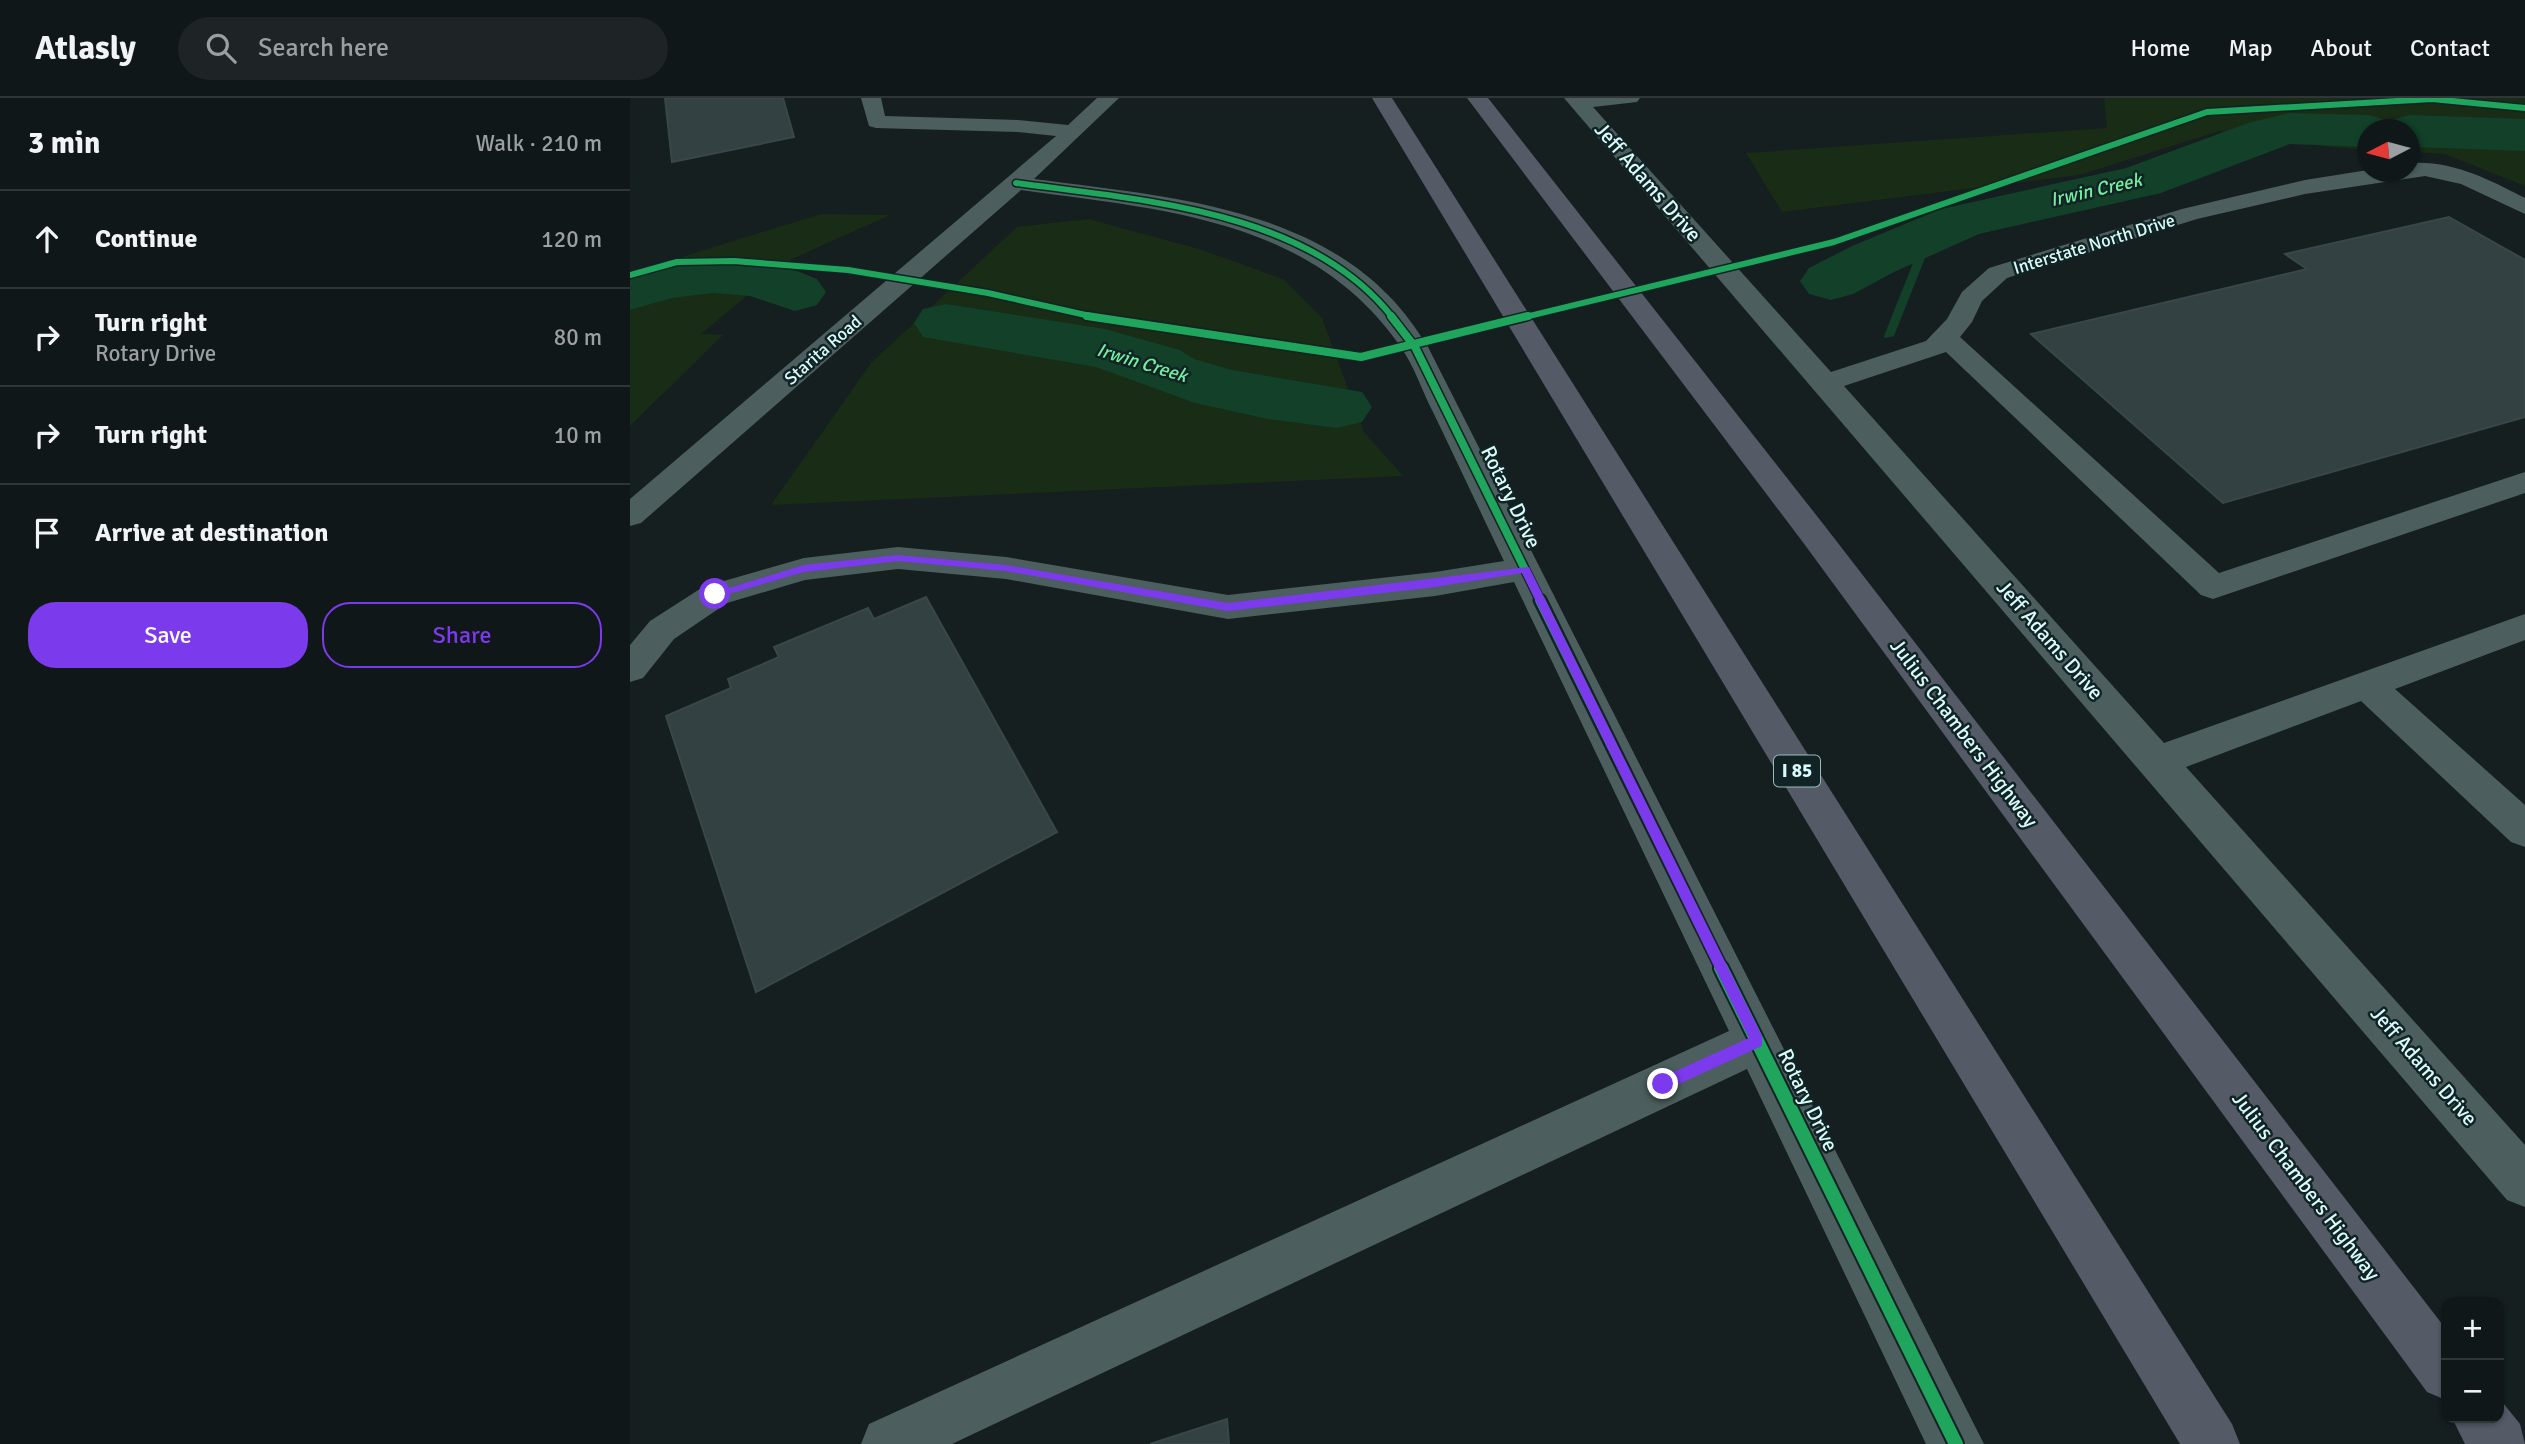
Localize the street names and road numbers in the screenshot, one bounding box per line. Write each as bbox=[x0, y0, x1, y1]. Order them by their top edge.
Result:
street label: Jeff Adams Drive bbox=[1589, 117, 1707, 247]
street label: Interstate North Drive bbox=[2010, 209, 2178, 279]
street label: Starita Road bbox=[780, 311, 866, 389]
street label: Rotary Drive bbox=[1475, 442, 1547, 552]
street label: Jeff Adams Drive bbox=[1991, 575, 2109, 705]
street label: Julius Chambers Highway bbox=[1884, 633, 2044, 833]
road number: I 85 bbox=[1774, 756, 1820, 786]
street label: Jeff Adams Drive bbox=[2365, 1001, 2483, 1131]
street label: Rotary Drive bbox=[1772, 1045, 1844, 1155]
street label: Julius Chambers Highway bbox=[2226, 1086, 2386, 1286]

